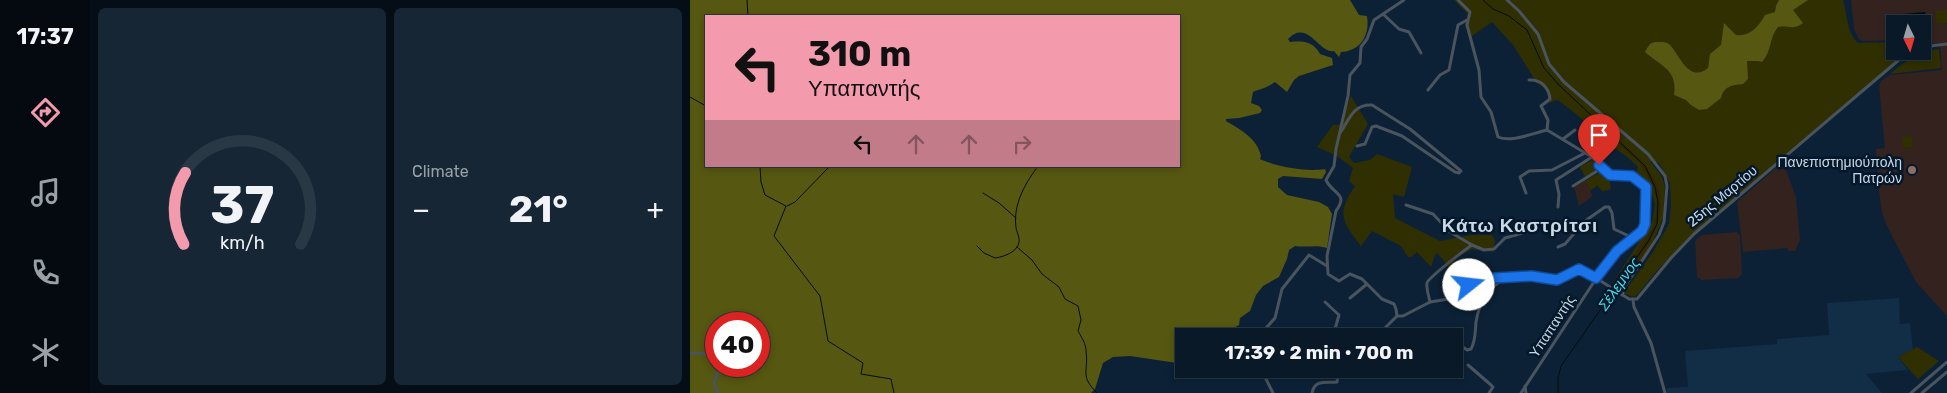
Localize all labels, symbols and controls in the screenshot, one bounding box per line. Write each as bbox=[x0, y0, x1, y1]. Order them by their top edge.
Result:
north arrow bbox=[1886, 15, 1931, 60]
map controls bbox=[1886, 15, 1931, 60]
text: 17:37 bbox=[16, 23, 74, 50]
text: 310 m bbox=[808, 33, 911, 75]
icon: left bbox=[725, 35, 790, 100]
text: Υπαπαντής bbox=[808, 75, 920, 102]
icon: directions bbox=[28, 95, 63, 130]
pin bbox=[1578, 114, 1620, 165]
icon: arrive bbox=[1585, 121, 1613, 149]
icon: left bbox=[849, 130, 877, 158]
icon: ahead bbox=[902, 130, 930, 158]
icon: ahead bbox=[955, 130, 983, 158]
icon: right bbox=[1008, 130, 1036, 158]
place label: Πανεπιστημιούπολη Πατρών bbox=[1777, 154, 1902, 187]
text: Climate bbox=[412, 162, 469, 181]
street label: 25ης Μαρτίου bbox=[1684, 162, 1761, 231]
marker: Πανεπιστημιούπολη Πατρών bbox=[1906, 164, 1918, 176]
text: 37 bbox=[210, 174, 274, 236]
icon: music bbox=[28, 175, 63, 210]
text: 21° bbox=[509, 186, 568, 232]
text: − bbox=[412, 193, 430, 226]
text: + bbox=[647, 193, 664, 226]
district label: Κάτω Καστρίτσι bbox=[1442, 214, 1598, 237]
text: km/h bbox=[220, 232, 264, 253]
water label: Σέλεμνος bbox=[1594, 253, 1644, 315]
icon: phone bbox=[28, 255, 63, 290]
position arrow bbox=[1442, 258, 1494, 310]
street label: Υπαπαντής bbox=[1526, 291, 1579, 361]
speed limit sign: 40 bbox=[705, 312, 770, 377]
icon: climate bbox=[28, 335, 63, 370]
text: 17:39 · 2 min · 700 m bbox=[1225, 341, 1413, 364]

